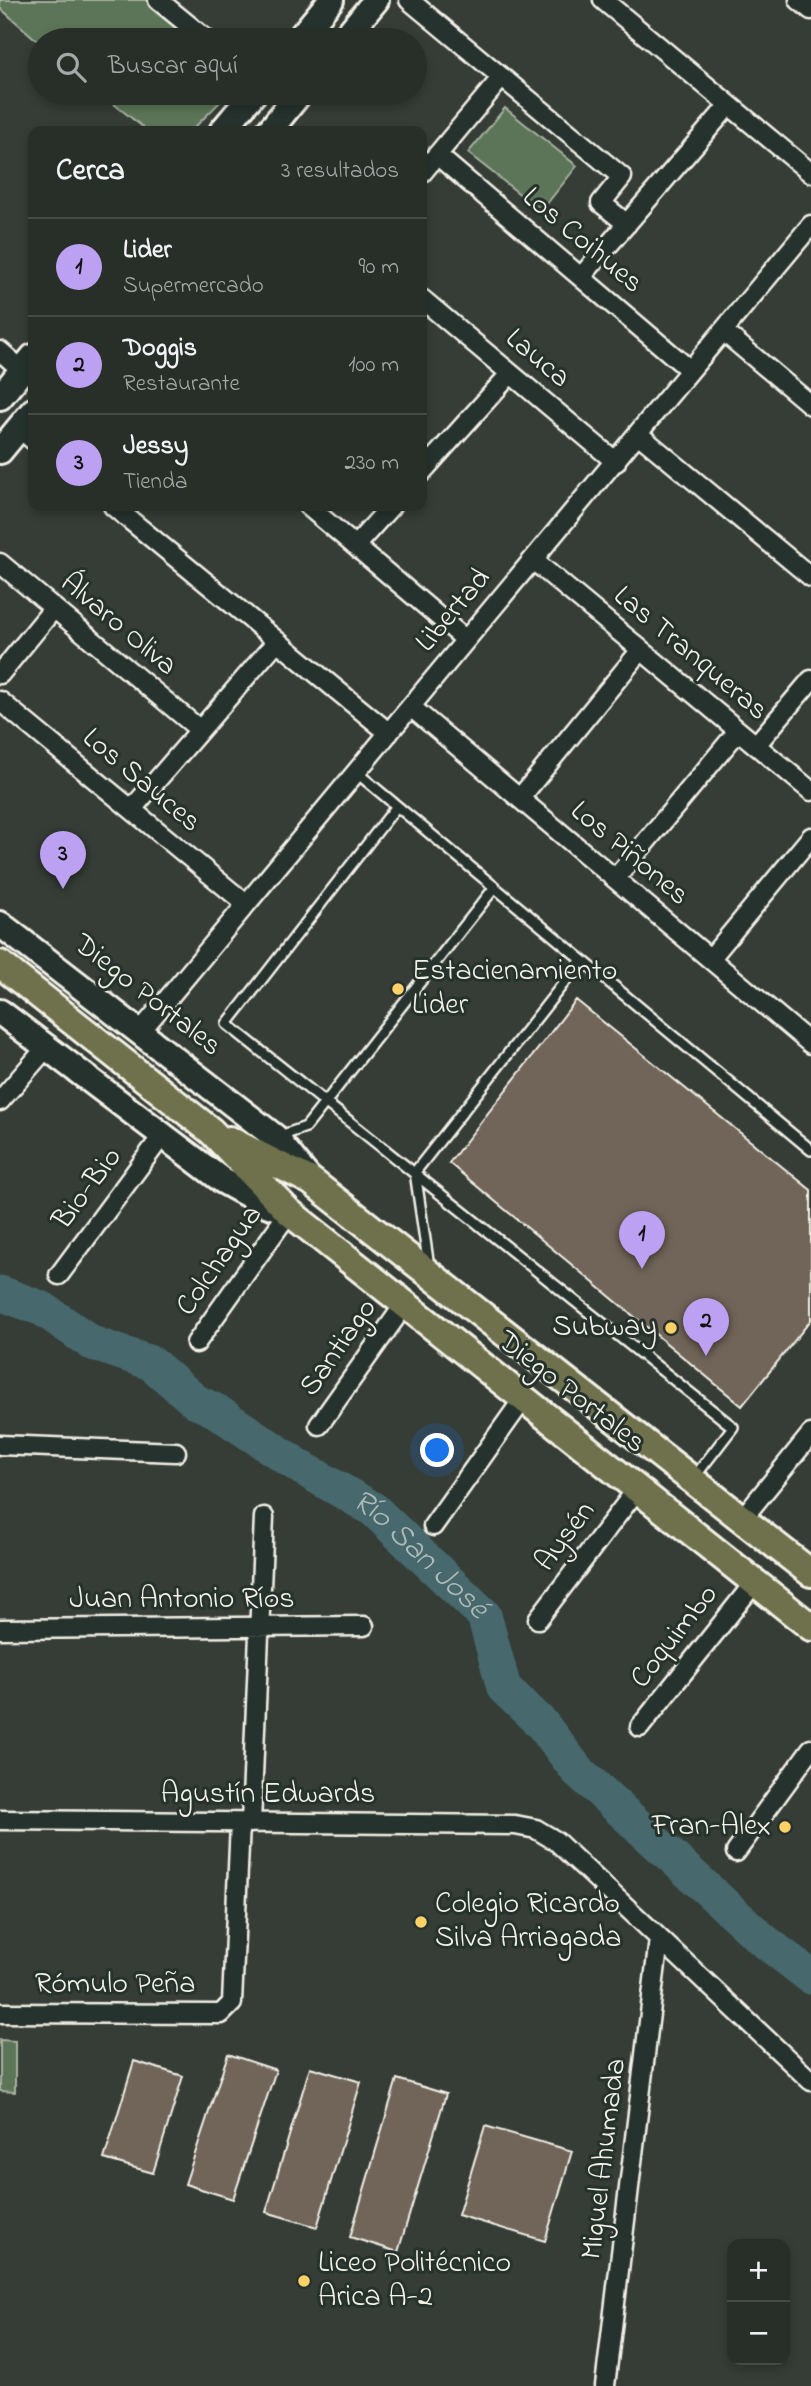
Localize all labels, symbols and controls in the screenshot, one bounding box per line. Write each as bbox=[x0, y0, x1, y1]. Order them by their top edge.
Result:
search box bbox=[28, 28, 427, 105]
icon: search bbox=[52, 48, 90, 86]
text: Buscar aquí bbox=[108, 48, 238, 86]
text: Cerca bbox=[56, 150, 125, 194]
text: 3 resultados bbox=[281, 155, 399, 188]
street label: Los Coihues bbox=[512, 177, 652, 305]
text: Lider bbox=[123, 232, 172, 270]
text: 1 bbox=[75, 251, 83, 284]
text: 90 m bbox=[359, 251, 399, 284]
text: Supermercado bbox=[123, 270, 264, 303]
street label: Lauca bbox=[495, 318, 579, 400]
text: Doggis bbox=[123, 330, 197, 368]
text: 2 bbox=[73, 349, 85, 382]
text: 100 m bbox=[348, 349, 399, 382]
text: Restaurante bbox=[123, 368, 240, 401]
text: Jessy bbox=[123, 428, 188, 466]
text: 3 bbox=[74, 447, 84, 480]
text: 230 m bbox=[345, 447, 399, 480]
text: Tienda bbox=[123, 466, 187, 499]
street label: Libertad bbox=[406, 559, 503, 663]
street label: Álvaro Oliva bbox=[50, 563, 186, 687]
street label: Las Tranqueras bbox=[603, 576, 777, 732]
street label: Los Sauces bbox=[72, 718, 210, 844]
street label: Los Piñones bbox=[560, 791, 698, 917]
pin: 3 bbox=[40, 831, 86, 889]
street label: Diego Portales bbox=[63, 923, 231, 1068]
place label: Estacienamiento Lider bbox=[412, 950, 617, 1028]
marker: Estacienamiento Lider bbox=[390, 981, 406, 997]
street label: Bio-Bio bbox=[42, 1138, 134, 1240]
street label: Colchagua bbox=[166, 1196, 274, 1326]
pin: 1 bbox=[619, 1211, 665, 1269]
street label: Santiago bbox=[289, 1290, 389, 1406]
pin: 2 bbox=[683, 1298, 729, 1356]
place label: Subway bbox=[552, 1306, 657, 1350]
street label: Diego Portales bbox=[487, 1320, 655, 1465]
marker: Subway bbox=[663, 1320, 679, 1336]
your location bbox=[420, 1433, 454, 1467]
water label: Río San José bbox=[343, 1478, 500, 1632]
street label: Aysén bbox=[525, 1492, 607, 1582]
street label: Coquimbo bbox=[620, 1575, 730, 1699]
street label: Juan Antonio Ríos bbox=[69, 1578, 295, 1622]
street label: Agustín Edwards bbox=[161, 1773, 375, 1817]
place label: Fran-Alex bbox=[651, 1805, 771, 1849]
marker: Fran-Alex bbox=[777, 1819, 793, 1835]
place label: Colegio Ricardo Silva Arriagada bbox=[435, 1883, 621, 1961]
marker: Colegio Ricardo Silva Arriagada bbox=[413, 1914, 429, 1930]
street label: Rómulo Peña bbox=[35, 1963, 195, 2007]
street label: Miguel Ahumada bbox=[571, 2056, 639, 2262]
map controls bbox=[727, 2239, 790, 2365]
button: + bbox=[727, 2239, 790, 2302]
place label: Liceo Politécnico Arica A-2 bbox=[318, 2242, 511, 2320]
marker: Liceo Politécnico Arica A-2 bbox=[296, 2273, 312, 2289]
button: − bbox=[727, 2302, 790, 2365]

